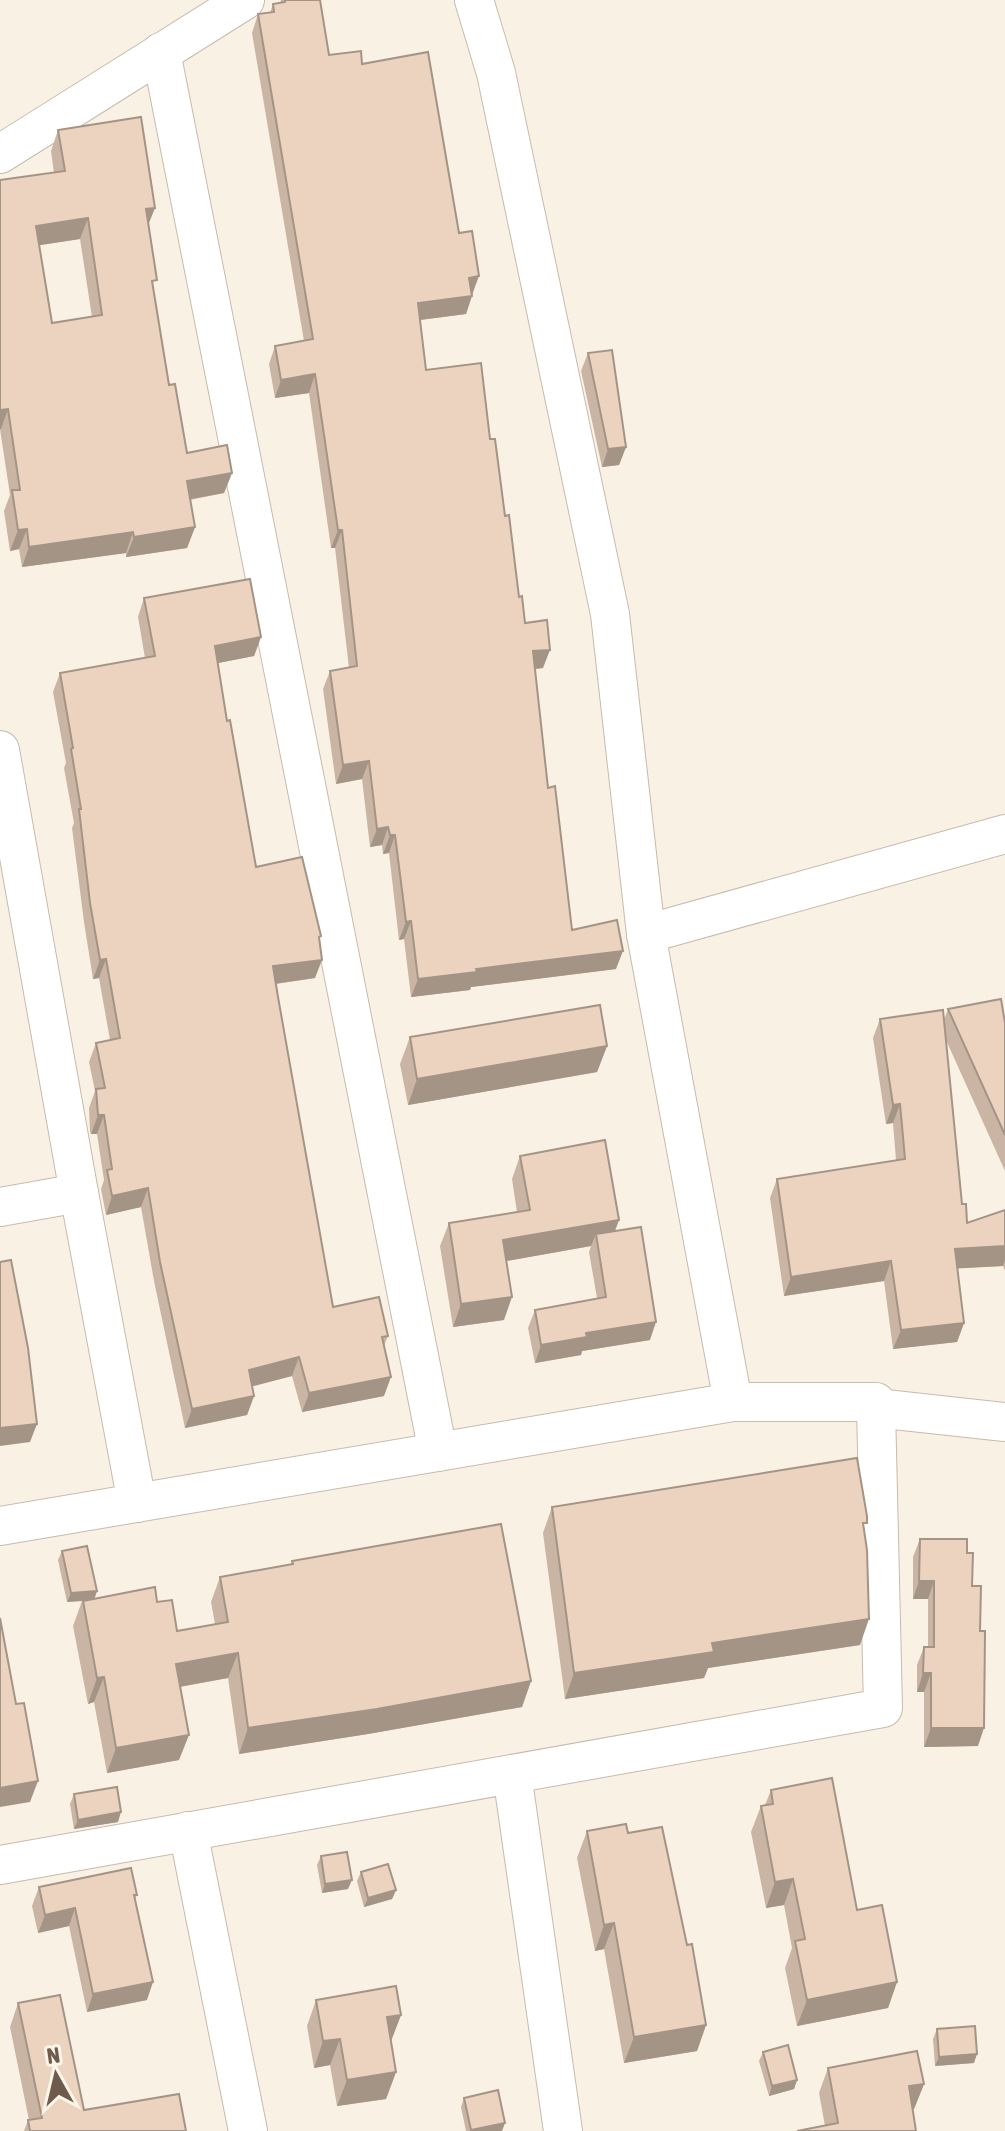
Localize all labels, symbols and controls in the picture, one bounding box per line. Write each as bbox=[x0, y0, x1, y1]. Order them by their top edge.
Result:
north arrow bbox=[16, 2035, 96, 2115]
text: N bbox=[45, 2041, 61, 2069]

